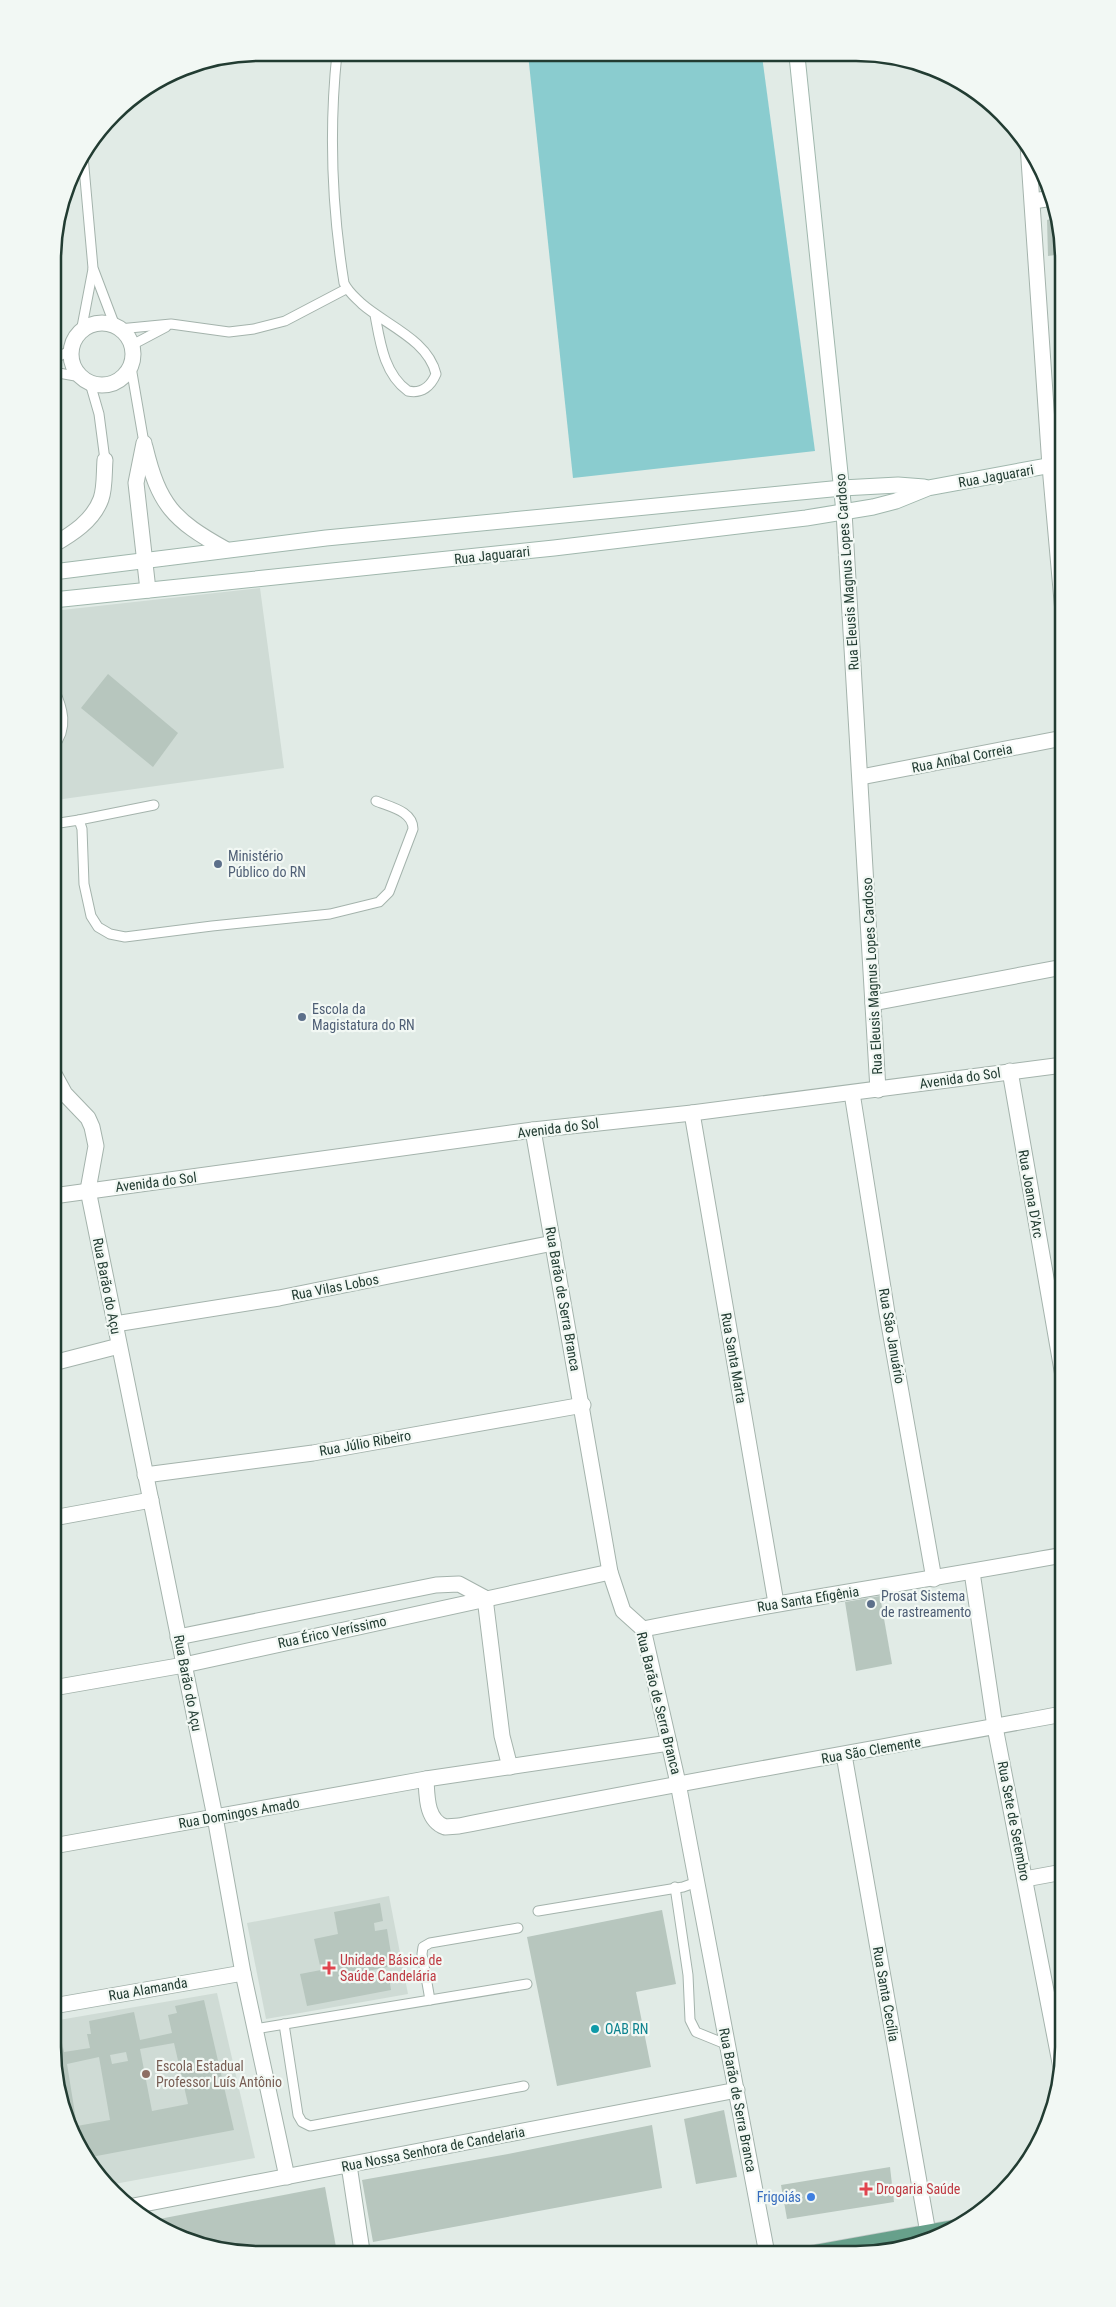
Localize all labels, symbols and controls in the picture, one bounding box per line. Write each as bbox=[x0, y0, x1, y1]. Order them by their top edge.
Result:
street label: Rua Jaguarari bbox=[957, 462, 1035, 490]
street label: Rua Eleusis Magnus Lopes Cardoso bbox=[832, 473, 862, 671]
street label: Rua Jaguarari bbox=[453, 543, 531, 567]
street label: Rua Aníbal Correia bbox=[910, 740, 1014, 776]
place label: Ministério Público do RN bbox=[228, 848, 306, 880]
marker: Ministério Público do RN bbox=[212, 858, 224, 870]
street label: Rua Eleusis Magnus Lopes Cardoso bbox=[859, 877, 885, 1075]
place label: Escola da Magistatura do RN bbox=[312, 1001, 415, 1033]
marker: Escola da Magistatura do RN bbox=[296, 1011, 308, 1023]
street label: Avenida do Sol bbox=[918, 1064, 1002, 1092]
street label: Avenida do Sol bbox=[516, 1115, 600, 1141]
street label: Rua Joana D'Arc bbox=[1015, 1148, 1047, 1240]
street label: Avenida do Sol bbox=[114, 1169, 198, 1195]
street label: Rua Barão de Serra Branca bbox=[542, 1226, 584, 1372]
street label: Rua Barão do Açu bbox=[90, 1236, 124, 1336]
street label: Rua Vilas Lobos bbox=[290, 1271, 380, 1303]
street label: Rua São Januário bbox=[876, 1287, 908, 1385]
street label: Rua Santa Marta bbox=[718, 1311, 750, 1405]
street label: Rua Júlio Ribeiro bbox=[318, 1427, 412, 1459]
street label: Rua Santa Efigênia bbox=[756, 1583, 860, 1615]
place label: Prosat Sistema de rastreamento bbox=[881, 1588, 971, 1620]
marker: Prosat Sistema de rastreamento bbox=[865, 1598, 877, 1610]
street label: Rua Érico Veríssimo bbox=[276, 1612, 388, 1651]
street label: Rua Barão de Serra Branca bbox=[634, 1630, 684, 1776]
street label: Rua Barão do Açu bbox=[171, 1633, 205, 1733]
street label: Rua São Clemente bbox=[820, 1733, 922, 1767]
street label: Rua Sete de Setembro bbox=[995, 1760, 1033, 1882]
street label: Rua Domingos Amado bbox=[177, 1794, 301, 1832]
street label: Rua Santa Cecília bbox=[870, 1945, 902, 2043]
place label: Unidade Básica de Saúde Candelária bbox=[340, 1952, 443, 1984]
marker: Unidade Básica de Saúde Candelária bbox=[322, 1961, 336, 1975]
street label: Rua Alamanda bbox=[107, 1974, 189, 2004]
place label: OAB RN bbox=[605, 2021, 648, 2037]
marker: OAB RN bbox=[589, 2023, 601, 2035]
street label: Rua Barão de Serra Branca bbox=[716, 2027, 760, 2173]
place label: Escola Estadual Professor Luís Antônio bbox=[156, 2058, 282, 2090]
marker: Escola Estadual Professor Luís Antônio bbox=[140, 2068, 152, 2080]
street label: Rua Nossa Senhora de Candelaria bbox=[340, 2123, 526, 2175]
place label: Drogaria Saúde bbox=[876, 2181, 961, 2197]
marker: Drogaria Saúde bbox=[860, 2183, 872, 2195]
place label: Frigoiás bbox=[757, 2189, 801, 2205]
marker: Frigoiás bbox=[805, 2191, 817, 2203]

